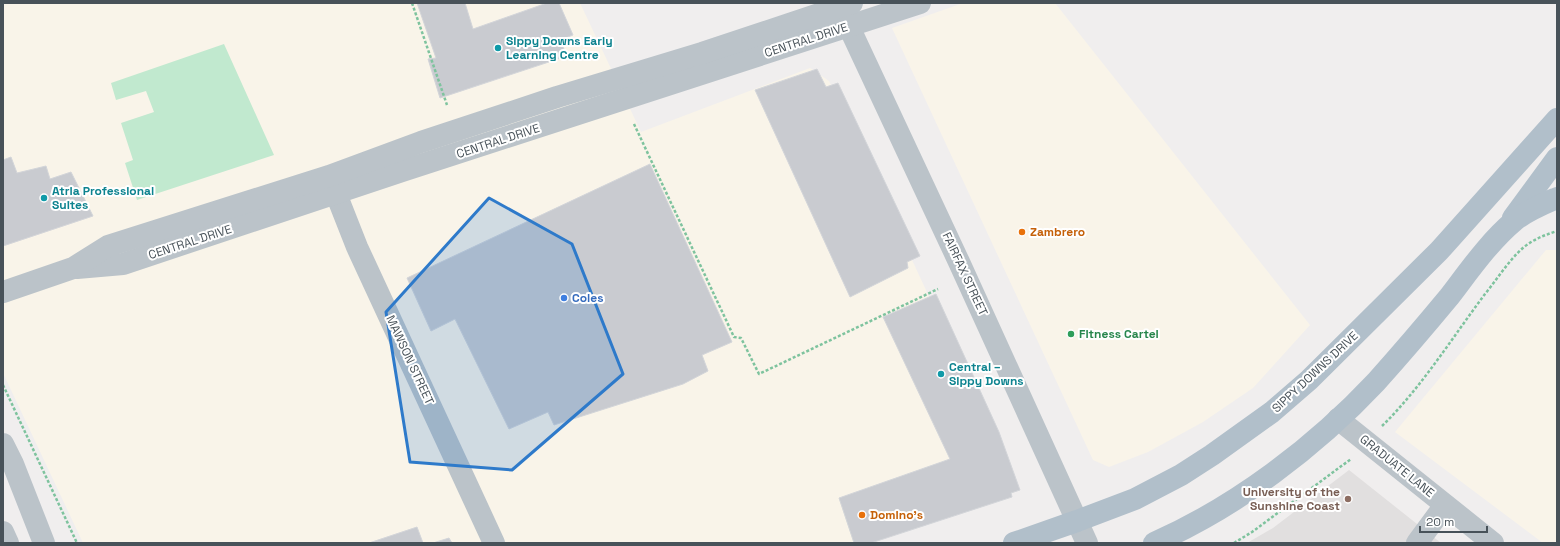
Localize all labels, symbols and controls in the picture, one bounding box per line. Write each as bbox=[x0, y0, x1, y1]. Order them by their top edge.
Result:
street label: CENTRAL DRIVE bbox=[762, 19, 850, 61]
place label: Sippy Downs Early Learning Centre bbox=[506, 33, 613, 63]
marker: Sippy Downs Early Learning Centre bbox=[493, 43, 503, 53]
street label: CENTRAL DRIVE bbox=[454, 120, 542, 162]
place label: Atria Professional Suites bbox=[52, 183, 154, 213]
marker: Atria Professional Suites bbox=[39, 193, 49, 203]
street label: CENTRAL DRIVE bbox=[146, 221, 234, 263]
place label: Zambrero bbox=[1030, 224, 1085, 240]
marker: Zambrero bbox=[1017, 227, 1027, 237]
street label: FAIRFAX STREET bbox=[939, 230, 991, 318]
place label: Coles bbox=[572, 290, 603, 306]
marker: Coles bbox=[559, 293, 569, 303]
street label: MAWSON STREET bbox=[382, 313, 438, 407]
place label: Fitness Cartel bbox=[1079, 326, 1159, 342]
street label: SIPPY DOWNS DRIVE bbox=[1268, 328, 1362, 416]
marker: Fitness Cartel bbox=[1066, 329, 1076, 339]
place label: Central – Sippy Downs bbox=[949, 359, 1024, 389]
marker: Central – Sippy Downs bbox=[936, 369, 946, 379]
street label: GRADUATE LANE bbox=[1357, 431, 1438, 501]
place label: University of the Sunshine Coast bbox=[1243, 484, 1340, 514]
marker: University of the Sunshine Coast bbox=[1343, 494, 1353, 504]
place label: Domino's bbox=[870, 507, 923, 523]
scale bar bbox=[1420, 508, 1487, 534]
marker: Domino's bbox=[857, 510, 867, 520]
text: 20 m bbox=[1426, 514, 1454, 530]

